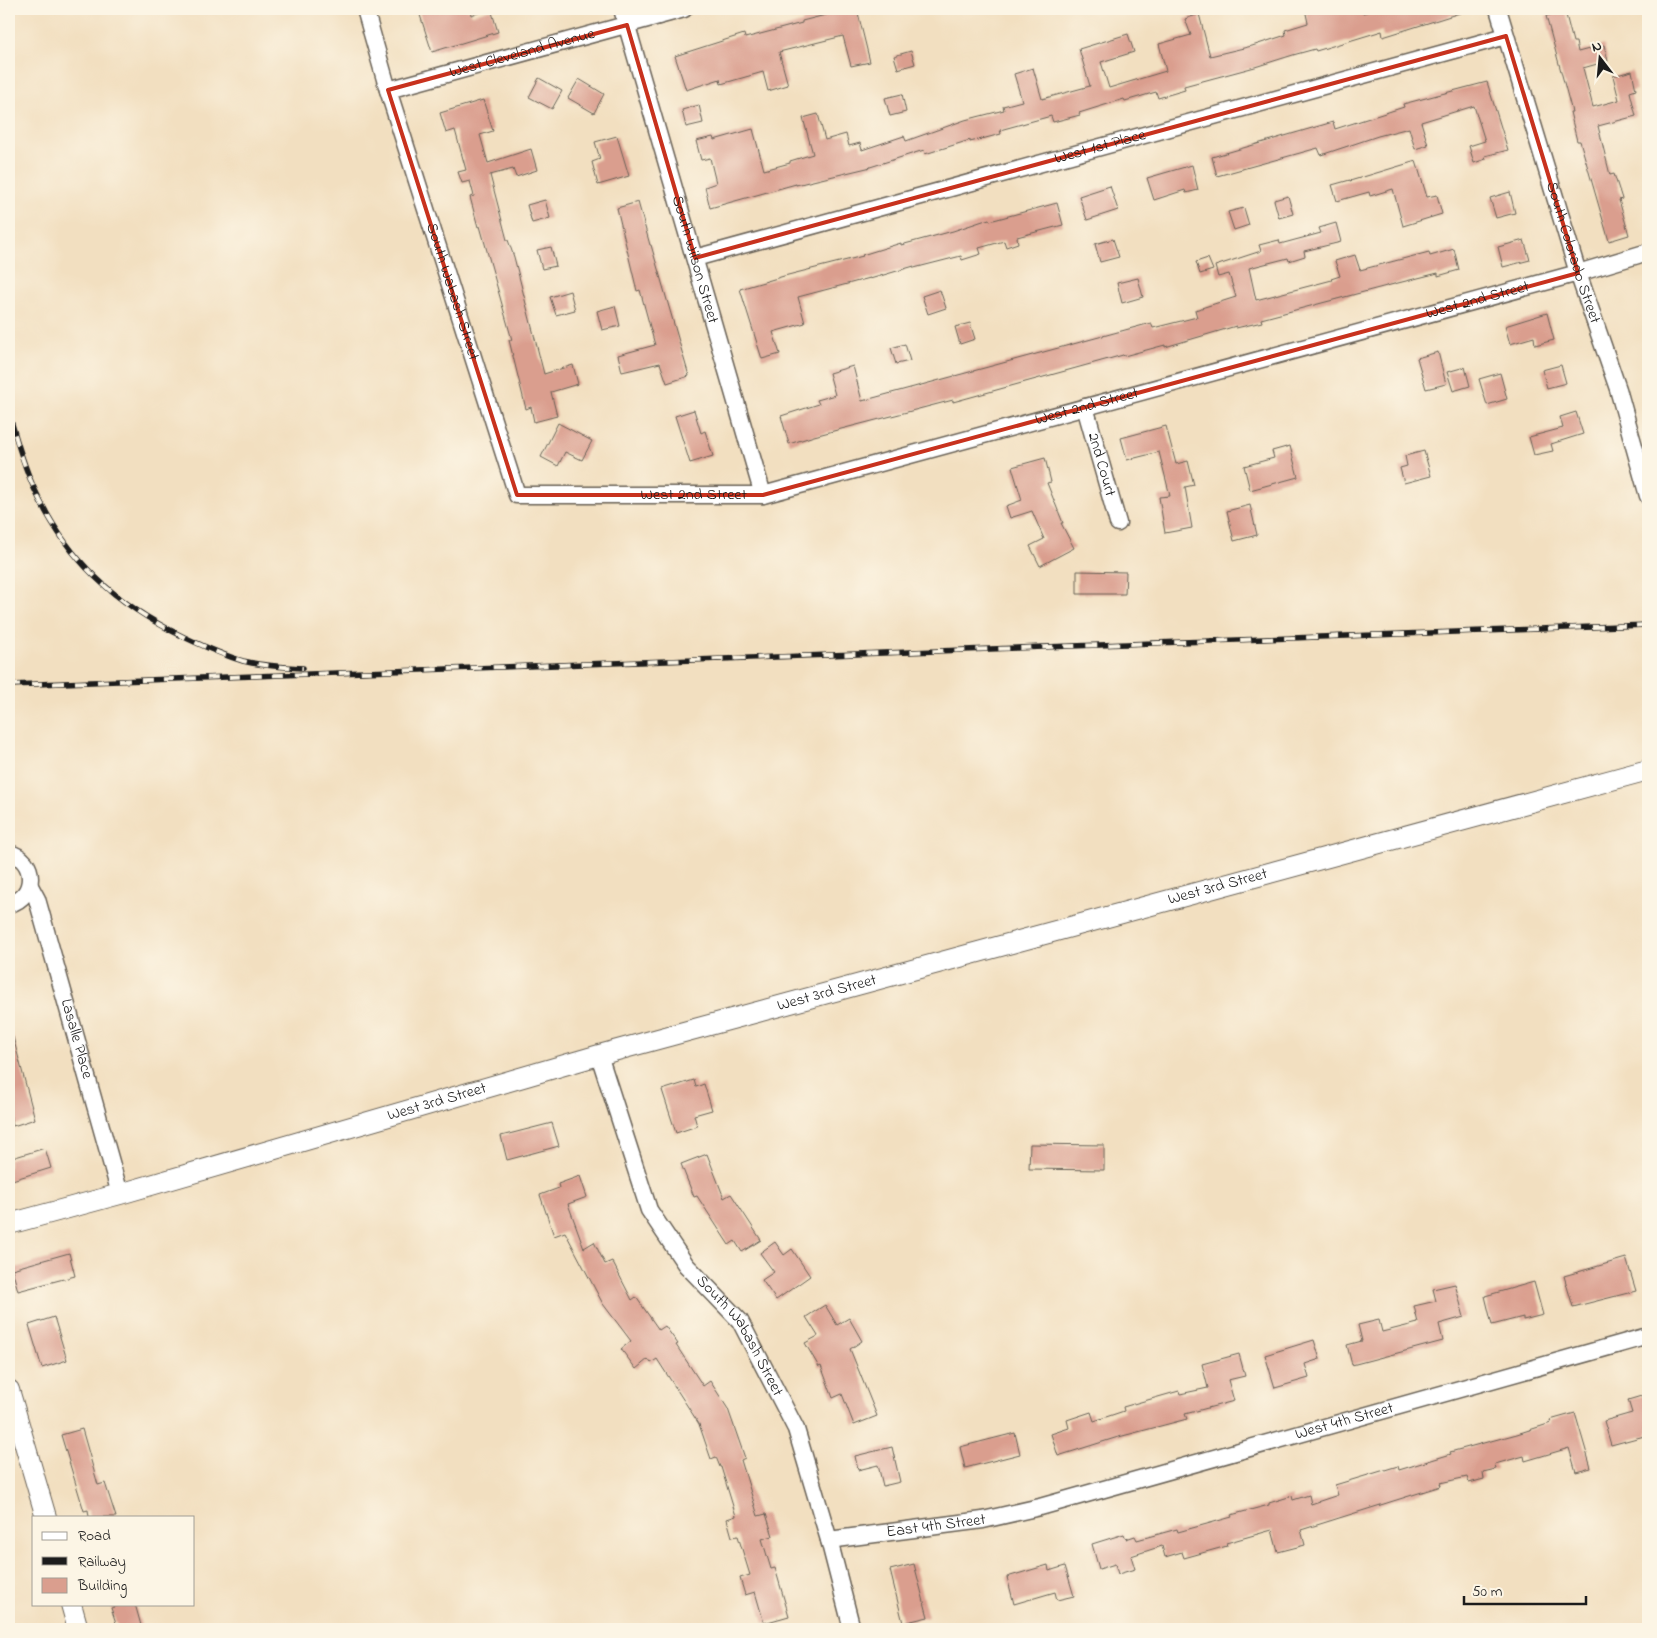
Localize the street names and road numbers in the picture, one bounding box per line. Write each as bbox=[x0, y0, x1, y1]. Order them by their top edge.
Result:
street label: West Cleveland Avenue bbox=[447, 22, 598, 85]
street label: West 1st Place bbox=[1052, 123, 1149, 171]
street label: South Colorado Street bbox=[1539, 179, 1607, 328]
street label: South Wilson Street bbox=[665, 193, 725, 327]
street label: South Wabash Street bbox=[419, 220, 486, 364]
street label: West 2nd Street bbox=[1423, 275, 1533, 326]
street label: West 2nd Street bbox=[1032, 381, 1142, 432]
street label: 2nd Court bbox=[1081, 430, 1122, 500]
street label: West 2nd Street bbox=[641, 483, 748, 507]
street label: West 3rd Street bbox=[1165, 862, 1271, 912]
street label: West 3rd Street bbox=[775, 968, 880, 1018]
street label: Lasalle Place bbox=[54, 996, 99, 1082]
street label: West 3rd Street bbox=[385, 1076, 490, 1128]
street label: South Wabash Street bbox=[690, 1270, 789, 1401]
street label: West 4th Street bbox=[1293, 1396, 1397, 1447]
street label: East 4th Street bbox=[885, 1508, 988, 1544]

